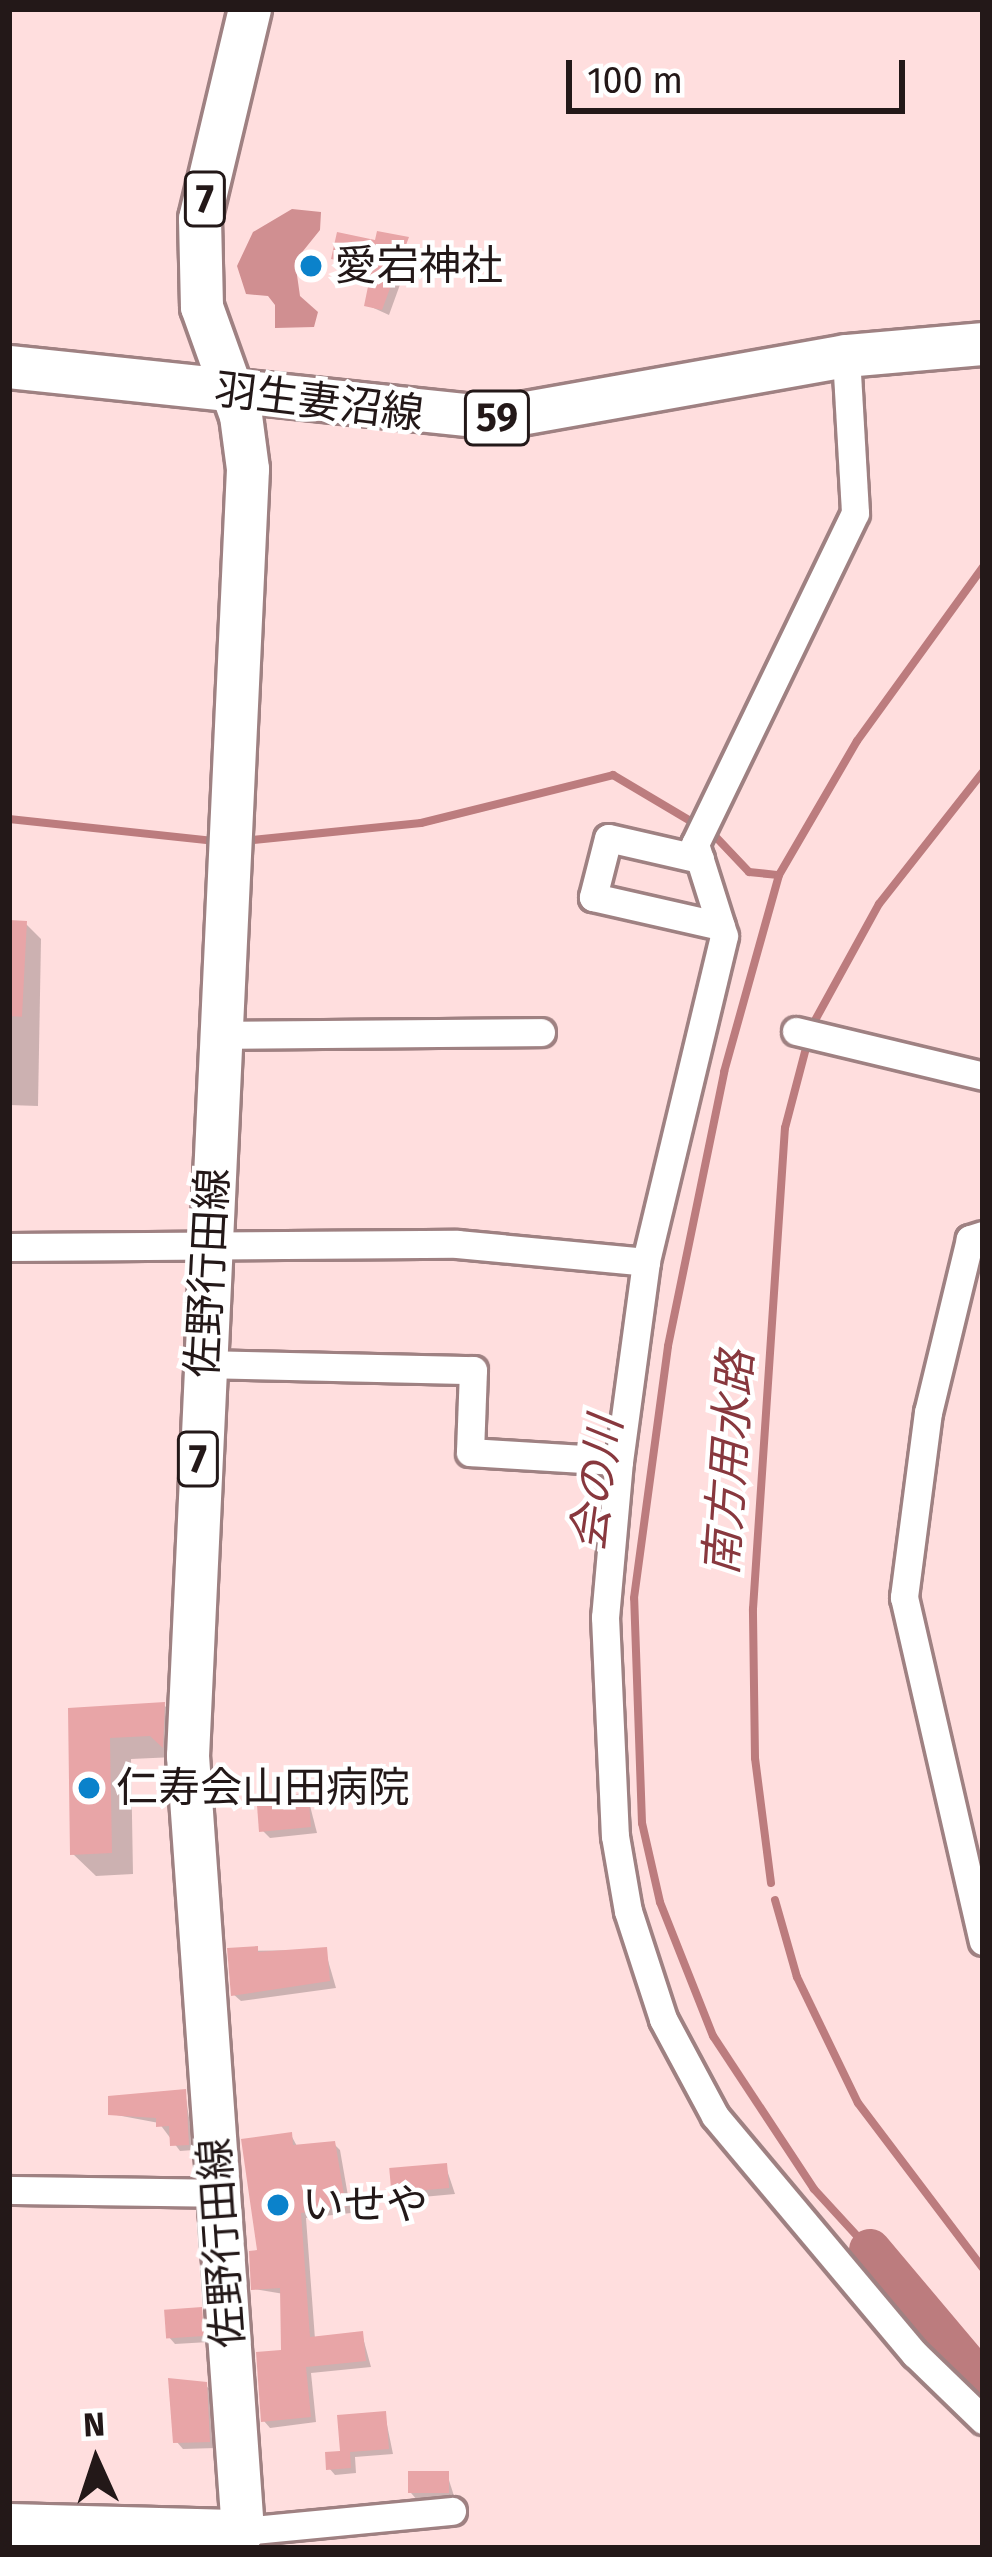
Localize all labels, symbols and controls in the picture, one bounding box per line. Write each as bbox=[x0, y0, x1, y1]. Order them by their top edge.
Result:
scale bar bbox=[572, 36, 911, 110]
text: 100 m bbox=[587, 59, 683, 103]
road number: 7 bbox=[181, 166, 229, 232]
place label: 愛宕神社 bbox=[335, 241, 503, 291]
marker: 愛宕神社 bbox=[298, 253, 324, 279]
street label: 羽生妻沼線 bbox=[212, 364, 426, 440]
road number: 59 bbox=[461, 385, 533, 451]
street label: 佐野行田線 bbox=[177, 1167, 239, 1379]
water label: 南方用水路 bbox=[695, 1349, 765, 1577]
water label: 会の川 bbox=[562, 1413, 634, 1555]
road number: 7 bbox=[174, 1426, 222, 1492]
place label: 仁寿会山田病院 bbox=[116, 1763, 410, 1813]
marker: 仁寿会山田病院 bbox=[73, 1772, 105, 1804]
street label: 佐野行田線 bbox=[190, 2136, 254, 2350]
place label: いせや bbox=[302, 2180, 428, 2230]
marker: いせや bbox=[265, 2192, 291, 2218]
north arrow bbox=[36, 2401, 156, 2521]
text: N bbox=[82, 2405, 106, 2446]

